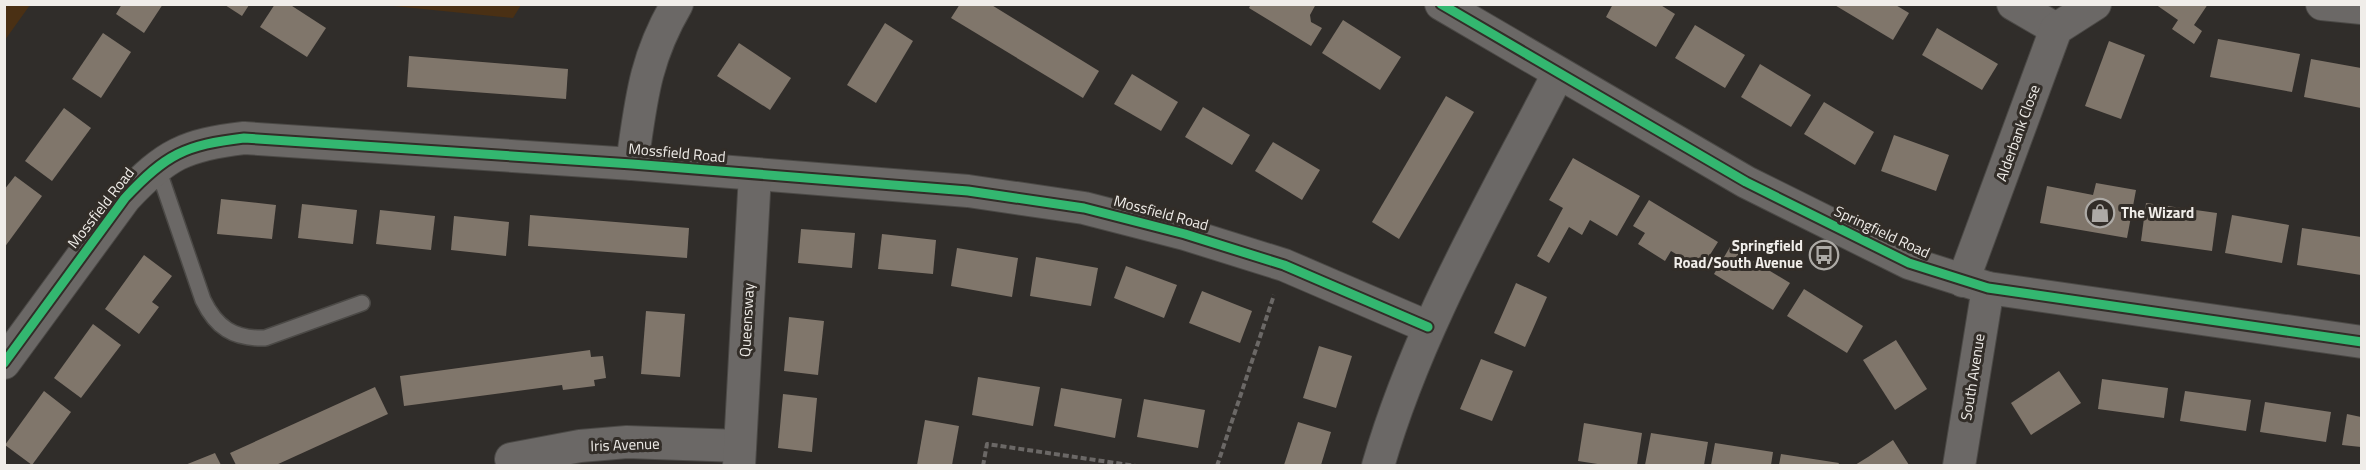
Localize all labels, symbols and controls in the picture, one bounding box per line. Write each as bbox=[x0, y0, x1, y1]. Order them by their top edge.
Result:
street label: Alderbank Close bbox=[1989, 81, 2046, 184]
street label: Mossfield Road bbox=[628, 137, 727, 168]
street label: Mossfield Road bbox=[62, 162, 140, 253]
street label: Mossfield Road bbox=[1111, 189, 1211, 236]
shop icon: The Wizard bbox=[2084, 197, 2116, 229]
street label: Springfield Road bbox=[1831, 199, 1934, 264]
place label: The Wizard bbox=[2121, 201, 2194, 224]
place label: Springfield Road/South Avenue bbox=[1673, 234, 1803, 274]
bus stop icon: Springfield Road/South Avenue bbox=[1808, 239, 1840, 271]
street label: Queensway bbox=[733, 282, 760, 358]
street label: South Avenue bbox=[1954, 332, 1991, 422]
street label: Iris Avenue bbox=[590, 432, 660, 457]

